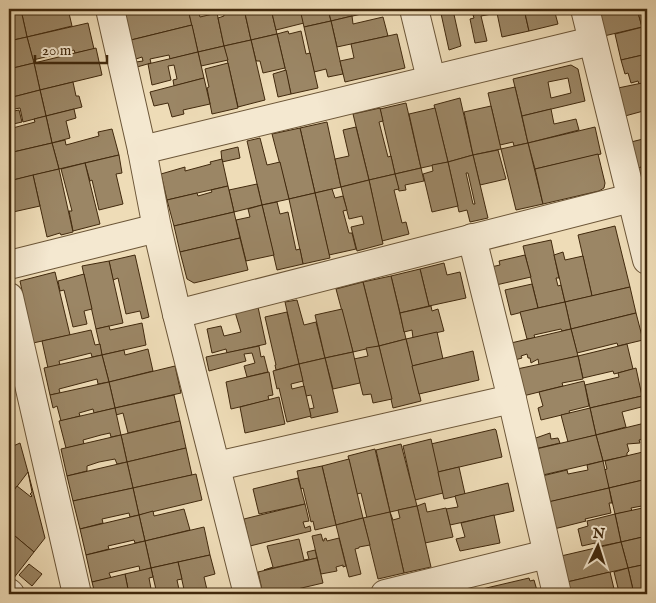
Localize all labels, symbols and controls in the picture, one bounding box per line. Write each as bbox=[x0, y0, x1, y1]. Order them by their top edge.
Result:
scale bar bbox=[35, 32, 108, 64]
text: 20 m bbox=[42, 41, 72, 60]
north arrow bbox=[574, 520, 624, 570]
text: N bbox=[591, 525, 606, 543]

